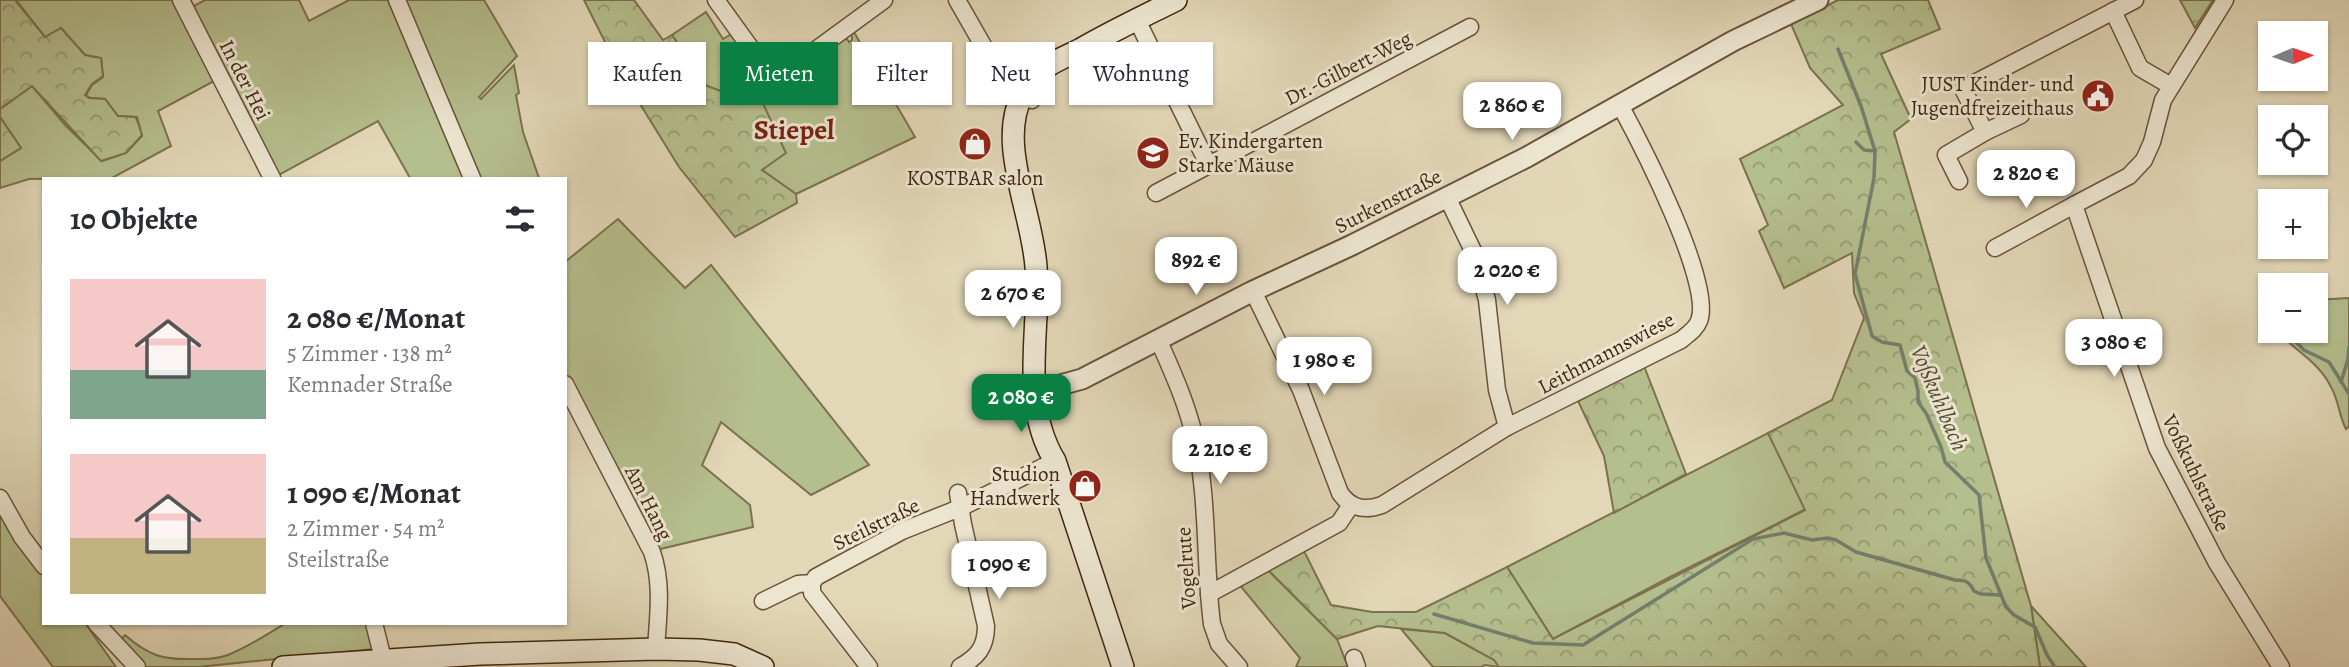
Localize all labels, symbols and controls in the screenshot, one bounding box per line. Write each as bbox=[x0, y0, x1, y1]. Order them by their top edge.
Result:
north arrow bbox=[2258, 21, 2328, 91]
map controls bbox=[2258, 21, 2328, 343]
street label: Dr.-Gilbert-Weg bbox=[1280, 24, 1417, 112]
street label: In der Hei bbox=[213, 35, 277, 125]
chip: Kaufen bbox=[588, 42, 706, 105]
chip: Mieten bbox=[720, 42, 838, 105]
chip: Filter bbox=[852, 42, 952, 105]
chip: Neu bbox=[966, 42, 1055, 105]
chip: Wohnung bbox=[1069, 42, 1213, 105]
place label: JUST Kinder- und Jugendfreizeithaus bbox=[1911, 70, 2075, 122]
public building icon: JUST Kinder- und Jugendfreizeithaus bbox=[2079, 77, 2117, 115]
pin: 2 860 € bbox=[1447, 82, 1577, 142]
text: 2 860 € bbox=[1479, 89, 1545, 120]
button: locate bbox=[2258, 105, 2328, 175]
district label: Stiepel bbox=[754, 111, 835, 149]
shop icon: KOSTBAR salon bbox=[956, 125, 994, 163]
place label: Ev. Kindergarten Starke Mäuse bbox=[1178, 127, 1323, 179]
school or university icon: Ev. Kindergarten Starke Mäuse bbox=[1134, 134, 1172, 172]
pin: 2 820 € bbox=[1961, 150, 2091, 210]
text: 2 820 € bbox=[1993, 157, 2059, 188]
street label: Surkenstraße bbox=[1330, 162, 1446, 240]
place label: KOSTBAR salon bbox=[906, 164, 1044, 192]
button: + bbox=[2258, 189, 2328, 259]
text: 10 Objekte bbox=[70, 199, 198, 239]
icon: filters bbox=[501, 200, 539, 238]
pin: 892 € bbox=[1147, 238, 1245, 297]
text: 892 € bbox=[1171, 244, 1221, 275]
pin: 2 020 € bbox=[1442, 247, 1572, 307]
text: 2 020 € bbox=[1474, 254, 1540, 285]
pin: 2 670 € bbox=[948, 270, 1078, 330]
button: − bbox=[2258, 273, 2328, 343]
text: 2 670 € bbox=[981, 277, 1045, 308]
text: 2 080 €/Monat bbox=[287, 298, 465, 338]
street label: Leithmannswiese bbox=[1533, 305, 1679, 401]
icon: home bbox=[126, 307, 210, 391]
pin: 3 080 € bbox=[2049, 320, 2179, 379]
text: 3 080 € bbox=[2081, 326, 2147, 357]
text: 5 Zimmer · 138 m² bbox=[287, 338, 452, 369]
pin: 1 980 € bbox=[1259, 338, 1389, 397]
water label: Voßkuhlbach bbox=[1903, 340, 1975, 456]
text: 1 980 € bbox=[1293, 344, 1355, 375]
text: Kemnader Straße bbox=[287, 369, 453, 400]
pin: 2 080 € bbox=[956, 374, 1086, 434]
text: 2 080 € bbox=[988, 381, 1054, 412]
street label: Voßkuhlstraße bbox=[2155, 409, 2236, 536]
pin: 2 210 € bbox=[1155, 426, 1285, 486]
text: 2 210 € bbox=[1188, 433, 1252, 464]
street label: Am Hang bbox=[618, 460, 680, 546]
place label: Studion Handwerk bbox=[970, 460, 1061, 512]
shop icon: Studion Handwerk bbox=[1066, 467, 1104, 505]
text: 1 090 €/Monat bbox=[287, 473, 461, 513]
icon: home bbox=[126, 482, 210, 566]
street label: Steilstraße bbox=[828, 491, 924, 557]
text: 2 Zimmer · 54 m² bbox=[287, 513, 445, 544]
street label: Vogelrute bbox=[1169, 526, 1203, 611]
pin: 1 090 € bbox=[934, 542, 1064, 601]
text: Steilstraße bbox=[287, 544, 389, 575]
text: 1 090 € bbox=[967, 548, 1031, 579]

